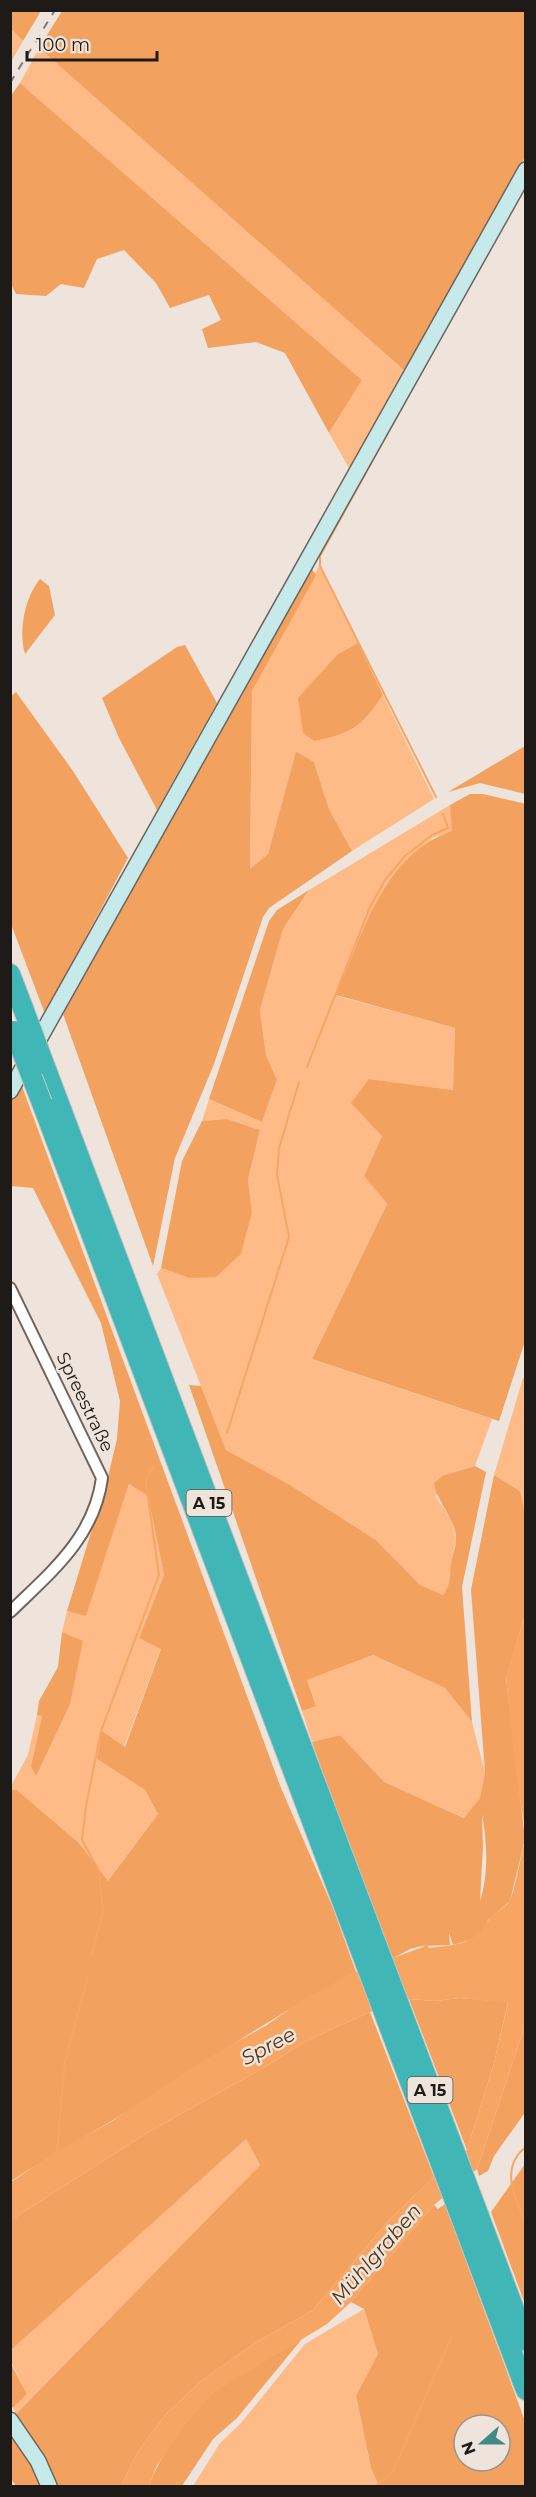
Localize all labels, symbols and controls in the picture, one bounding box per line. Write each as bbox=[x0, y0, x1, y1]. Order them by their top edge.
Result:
scale bar bbox=[27, 24, 158, 62]
text: 100 m bbox=[36, 34, 90, 56]
street label: Spreestraße bbox=[51, 1349, 119, 1456]
road number: A 15 bbox=[186, 1490, 232, 1516]
water label: Spree bbox=[237, 2022, 299, 2070]
road number: A 15 bbox=[408, 2077, 452, 2103]
water label: Mühlgraben bbox=[326, 2199, 426, 2309]
north arrow bbox=[452, 2413, 512, 2473]
text: N bbox=[457, 2439, 480, 2458]

